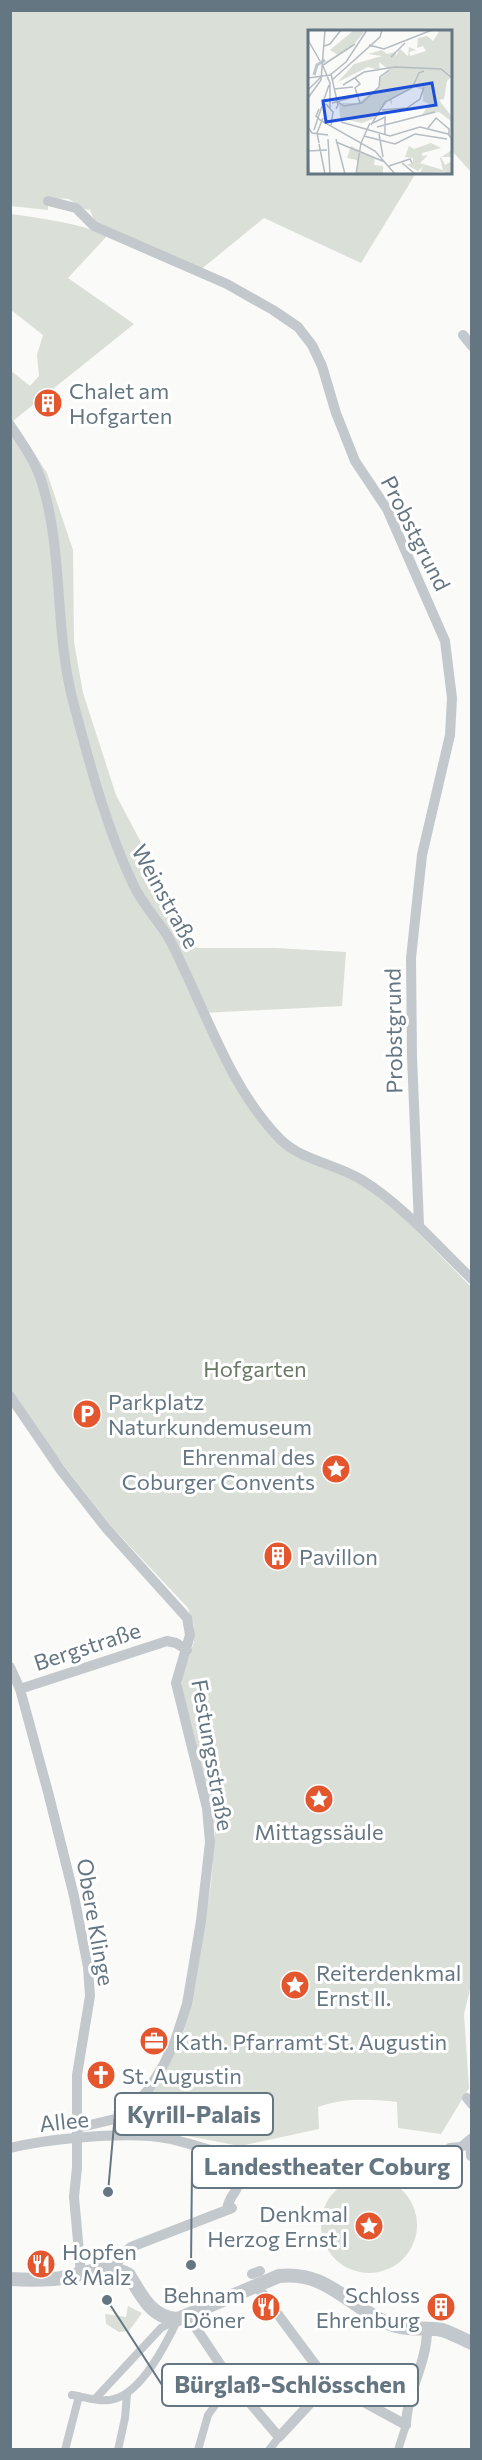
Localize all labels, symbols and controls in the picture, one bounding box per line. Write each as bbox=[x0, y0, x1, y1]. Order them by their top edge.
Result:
inset map bbox=[308, 30, 452, 174]
place label: Chalet am Hofgarten bbox=[69, 377, 172, 429]
building icon: Chalet am Hofgarten bbox=[32, 387, 64, 419]
street label: Probstgrund bbox=[375, 471, 457, 595]
street label: Weinstraße bbox=[126, 839, 206, 953]
street label: Probstgrund bbox=[378, 968, 408, 1094]
park label: Hofgarten bbox=[203, 1355, 307, 1382]
place label: Parkplatz Naturkundemuseum bbox=[108, 1388, 312, 1440]
parking icon: Parkplatz Naturkundemuseum bbox=[71, 1398, 103, 1430]
place label: Ehrenmal des Coburger Convents bbox=[122, 1443, 315, 1495]
place icon: Ehrenmal des Coburger Convents bbox=[320, 1453, 352, 1485]
building icon: Pavillon bbox=[262, 1540, 294, 1572]
place label: Pavillon bbox=[299, 1543, 378, 1570]
street label: Bergstraße bbox=[30, 1616, 144, 1676]
street label: Festungsstraße bbox=[186, 1677, 240, 1833]
place icon: Mittagssäule bbox=[303, 1783, 335, 1815]
place label: Mittagssäule bbox=[254, 1818, 384, 1845]
street label: Obere Klinge bbox=[72, 1856, 120, 1988]
place label: Reiterdenkmal Ernst II. bbox=[316, 1959, 461, 2011]
place icon: Reiterdenkmal Ernst II. bbox=[279, 1969, 311, 2001]
office icon: Kath. Pfarramt St. Augustin bbox=[138, 2025, 170, 2057]
place label: Kath. Pfarramt St. Augustin bbox=[175, 2028, 447, 2055]
church icon: St. Augustin bbox=[85, 2059, 117, 2091]
place label: St. Augustin bbox=[122, 2062, 242, 2089]
callout: Kyrill-Palais bbox=[115, 2093, 273, 2135]
text: Kyrill-Palais bbox=[127, 2099, 261, 2128]
street label: Allee bbox=[38, 2105, 90, 2137]
callout: Landestheater Coburg bbox=[192, 2146, 462, 2188]
text: Landestheater Coburg bbox=[204, 2151, 450, 2180]
place label: Denkmal Herzog Ernst I bbox=[207, 2200, 348, 2252]
place icon: Denkmal Herzog Ernst I bbox=[353, 2210, 385, 2242]
place label: Hopfen & Malz bbox=[62, 2238, 137, 2290]
restaurant icon: Hopfen & Malz bbox=[25, 2248, 57, 2280]
place label: Behnam Döner bbox=[163, 2281, 245, 2333]
place label: Schloss Ehrenburg bbox=[316, 2281, 420, 2333]
restaurant icon: Behnam Döner bbox=[250, 2291, 282, 2323]
building icon: Schloss Ehrenburg bbox=[425, 2291, 457, 2323]
callout: Bürglaß-Schlösschen bbox=[162, 2364, 418, 2406]
text: Bürglaß-Schlösschen bbox=[174, 2369, 406, 2398]

